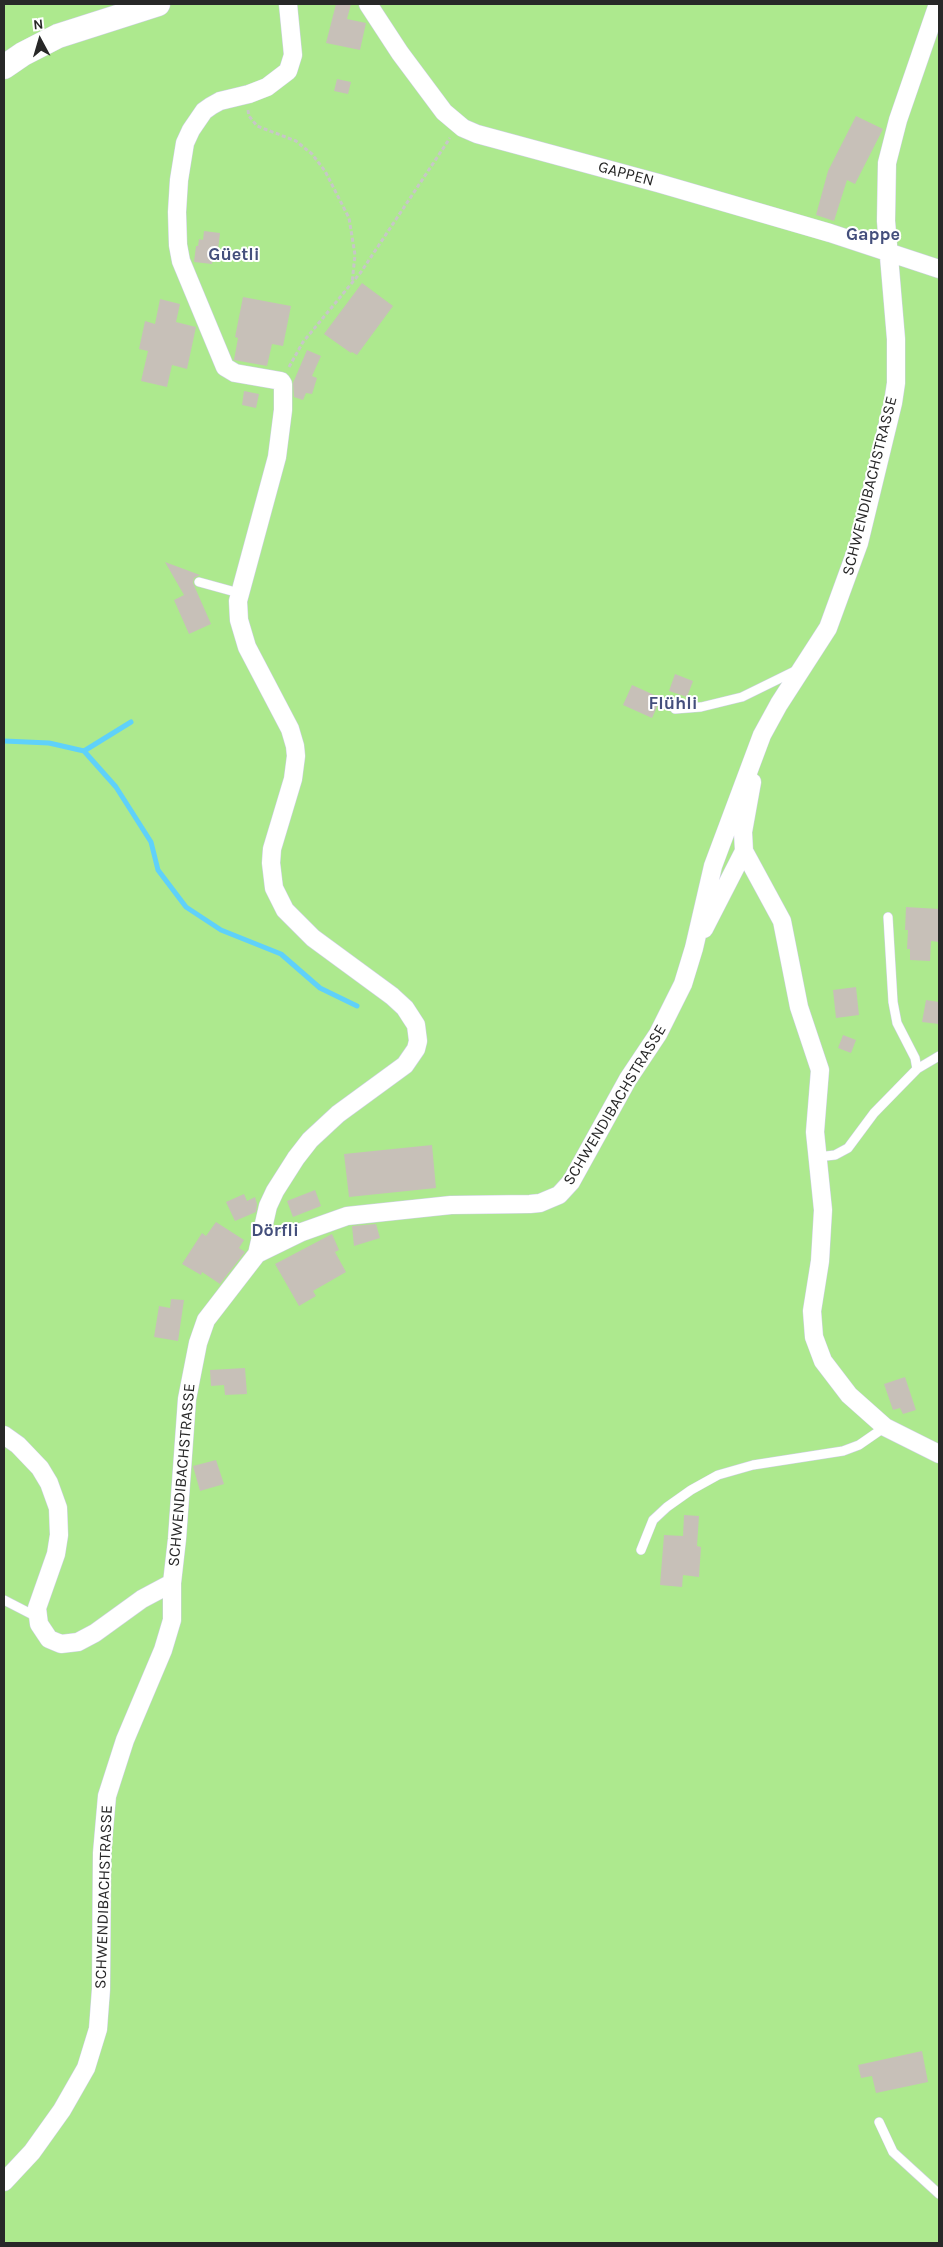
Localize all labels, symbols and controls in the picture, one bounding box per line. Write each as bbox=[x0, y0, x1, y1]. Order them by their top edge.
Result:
north arrow bbox=[15, 15, 65, 65]
text: N bbox=[32, 16, 44, 34]
street label: GAPPEN bbox=[596, 157, 656, 191]
district label: Gappe bbox=[846, 224, 900, 246]
district label: Güetli bbox=[208, 244, 260, 266]
street label: SCHWENDIBACHSTRASSE bbox=[838, 394, 902, 578]
district label: Flühli bbox=[648, 693, 698, 715]
street label: SCHWENDIBACHSTRASSE bbox=[559, 1021, 671, 1189]
district label: Dörfli bbox=[251, 1220, 299, 1242]
street label: SCHWENDIBACHSTRASSE bbox=[164, 1382, 200, 1568]
street label: SCHWENDIBACHSTRASSE bbox=[91, 1805, 117, 1989]

